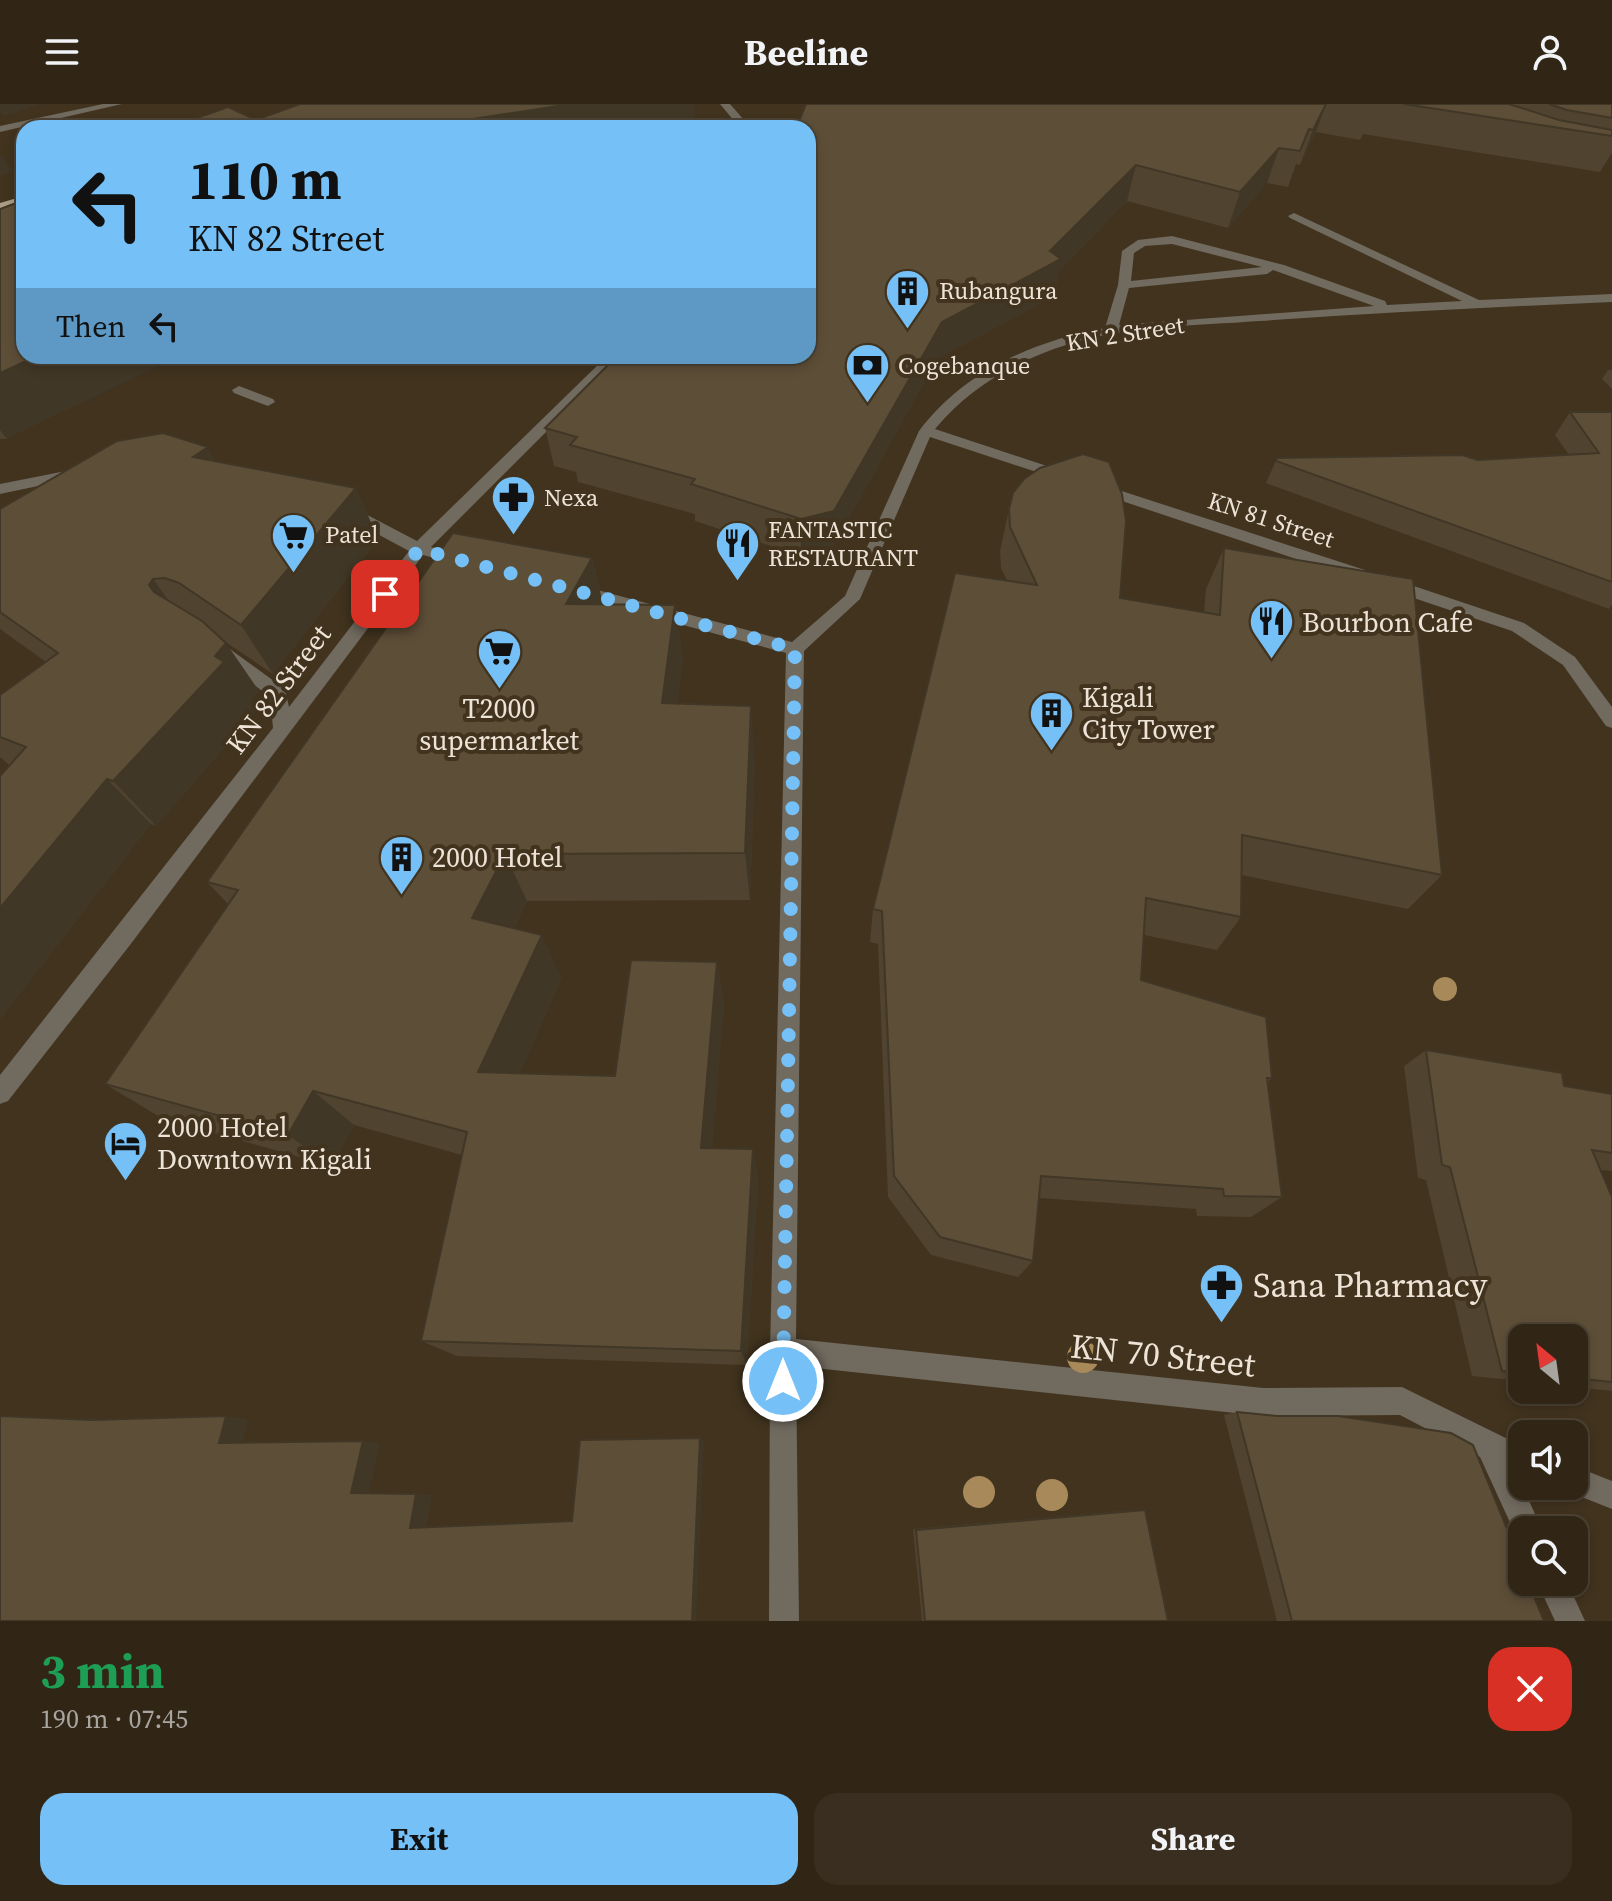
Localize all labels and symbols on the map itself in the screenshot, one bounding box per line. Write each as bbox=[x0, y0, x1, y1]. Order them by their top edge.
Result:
building icon: Rubangura bbox=[884, 267, 932, 330]
place label: Rubangura bbox=[939, 274, 1058, 307]
street label: KN 2 Street bbox=[1064, 308, 1186, 359]
bank icon: Cogebanque bbox=[843, 342, 891, 405]
place label: Cogebanque bbox=[898, 349, 1030, 382]
pharmacy icon: Nexa bbox=[489, 474, 537, 537]
place label: Nexa bbox=[544, 481, 599, 514]
street label: KN 81 Street bbox=[1204, 484, 1339, 555]
supermarket icon: Patel bbox=[270, 511, 318, 574]
place label: FANTASTIC RESTAURANT bbox=[768, 513, 918, 574]
place label: Patel bbox=[325, 518, 378, 551]
restaurant icon: FANTASTIC RESTAURANT bbox=[713, 520, 761, 583]
pin bbox=[351, 560, 419, 628]
restaurant icon: Bourbon Cafe bbox=[1247, 598, 1295, 661]
place label: Bourbon Cafe bbox=[1302, 603, 1473, 641]
street label: KN 82 Street bbox=[217, 616, 340, 761]
supermarket icon: T2000 supermarket bbox=[475, 627, 523, 690]
place label: Kigali City Tower bbox=[1082, 678, 1215, 748]
place label: T2000 supermarket bbox=[419, 689, 580, 759]
building icon: Kigali City Tower bbox=[1027, 689, 1075, 752]
building icon: 2000 Hotel bbox=[377, 833, 425, 896]
place label: 2000 Hotel bbox=[432, 838, 563, 876]
place label: 2000 Hotel Downtown Kigali bbox=[157, 1108, 372, 1178]
hotel icon: 2000 Hotel Downtown Kigali bbox=[102, 1119, 150, 1182]
pharmacy icon: Sana Pharmacy bbox=[1198, 1261, 1246, 1324]
place label: Sana Pharmacy bbox=[1253, 1262, 1488, 1308]
street label: KN 70 Street bbox=[1068, 1322, 1258, 1388]
north arrow bbox=[1508, 1324, 1588, 1404]
position arrow bbox=[741, 1339, 825, 1423]

